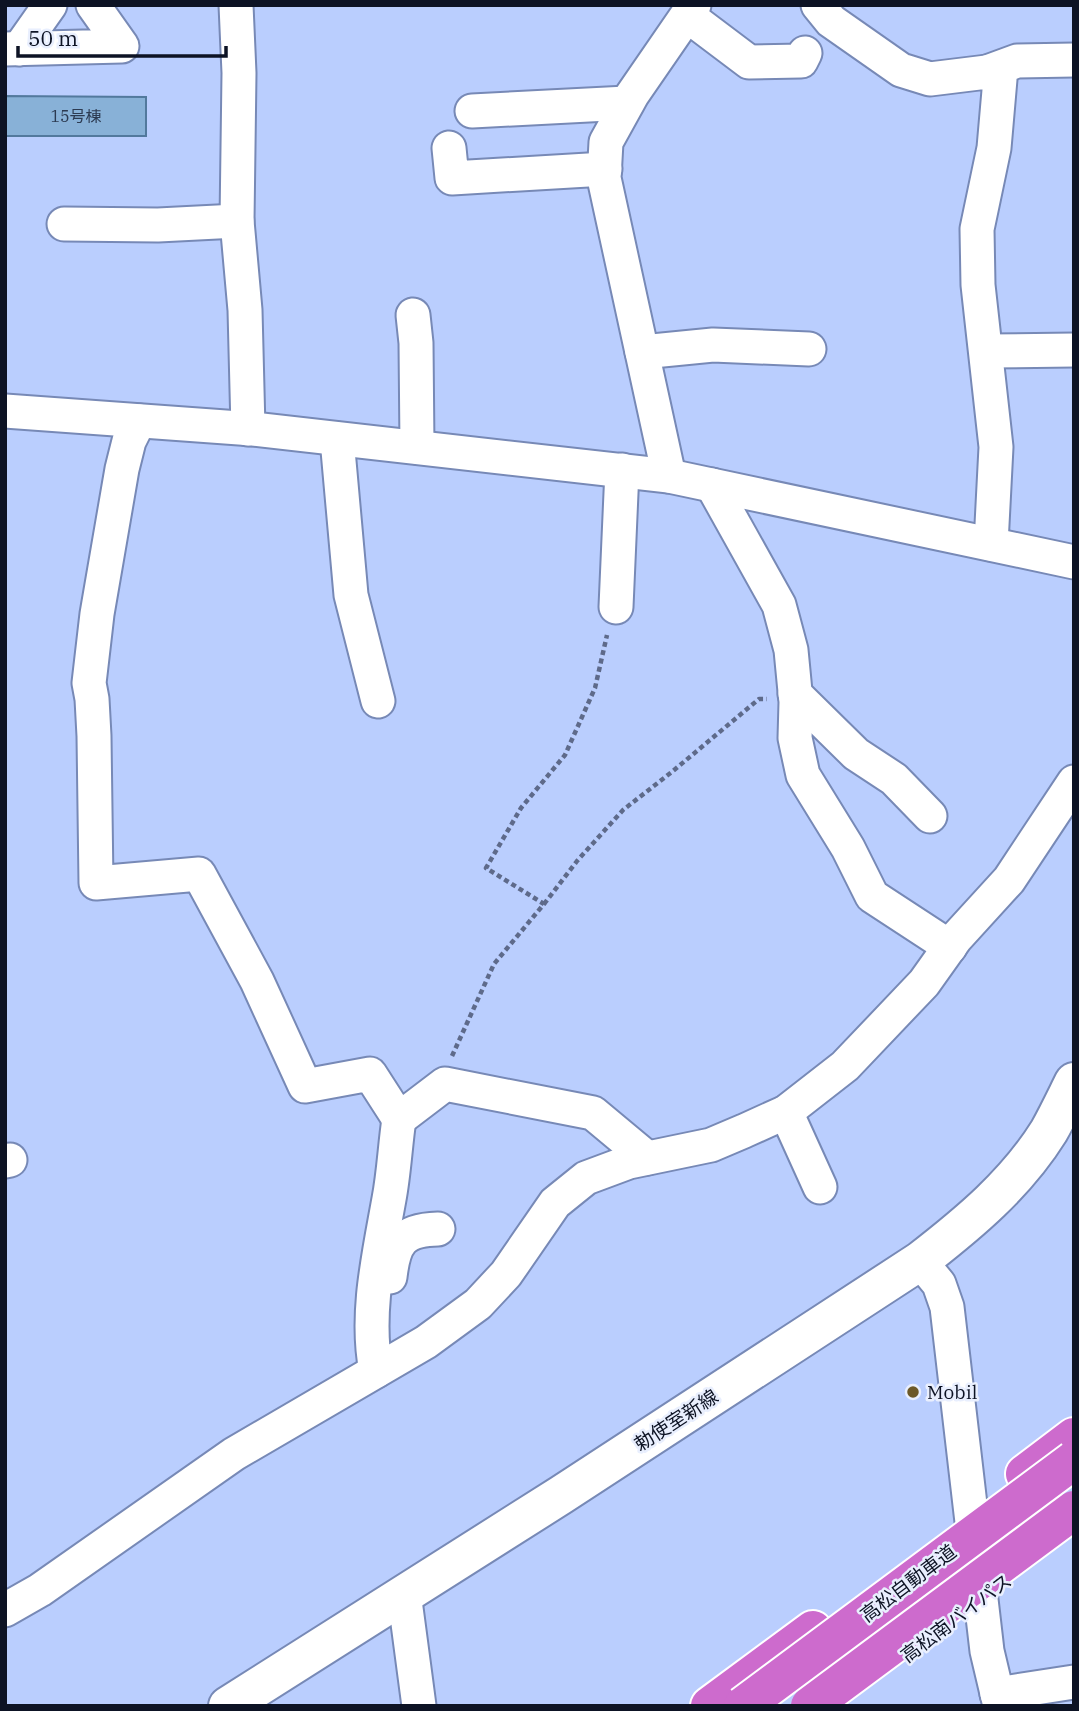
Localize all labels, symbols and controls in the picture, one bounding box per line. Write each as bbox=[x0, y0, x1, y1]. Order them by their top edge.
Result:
scale bar bbox=[18, 14, 226, 58]
text: 50 m bbox=[28, 24, 78, 52]
house number: 15号棟 bbox=[50, 106, 102, 126]
place label: Mobil bbox=[927, 1380, 978, 1404]
street label: 勅使室新線 bbox=[630, 1384, 722, 1456]
marker: Mobil bbox=[905, 1384, 921, 1400]
street label: 高松自動車道 bbox=[855, 1539, 961, 1627]
street label: 高松南バイパス bbox=[896, 1569, 1016, 1667]

